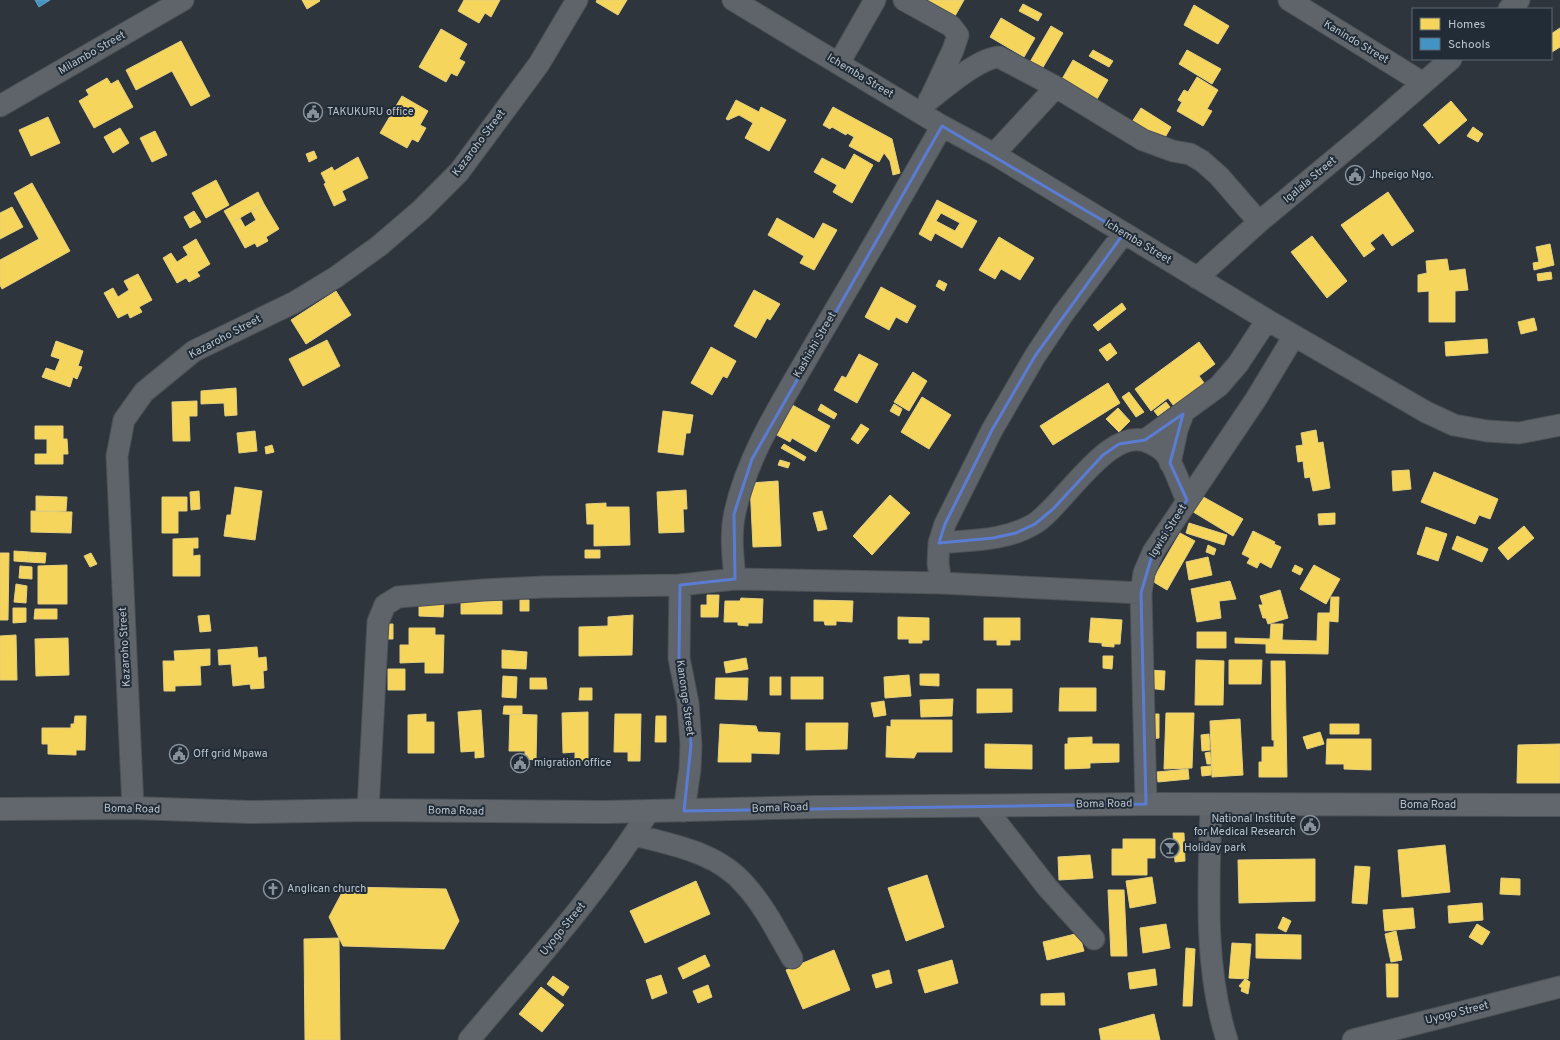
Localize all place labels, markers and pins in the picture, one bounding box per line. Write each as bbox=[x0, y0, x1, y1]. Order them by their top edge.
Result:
public building icon: TAKUKURU office bbox=[302, 101, 324, 123]
place label: TAKUKURU office bbox=[327, 105, 414, 119]
public building icon: Jhpeigo Ngo. bbox=[1344, 164, 1366, 186]
place label: Jhpeigo Ngo. bbox=[1369, 168, 1434, 182]
public building icon: Off grid Mpawa bbox=[168, 743, 190, 765]
place label: Off grid Mpawa bbox=[193, 747, 268, 761]
public building icon: migration office bbox=[509, 752, 531, 774]
place label: migration office bbox=[534, 756, 612, 770]
place label: National Institute for Medical Research bbox=[1194, 812, 1296, 839]
public building icon: National Institute for Medical Research bbox=[1299, 814, 1321, 836]
bar icon: Holiday park bbox=[1159, 837, 1181, 859]
place label: Holiday park bbox=[1184, 841, 1246, 855]
church icon: Anglican church bbox=[262, 878, 284, 900]
place label: Anglican church bbox=[287, 882, 366, 896]

